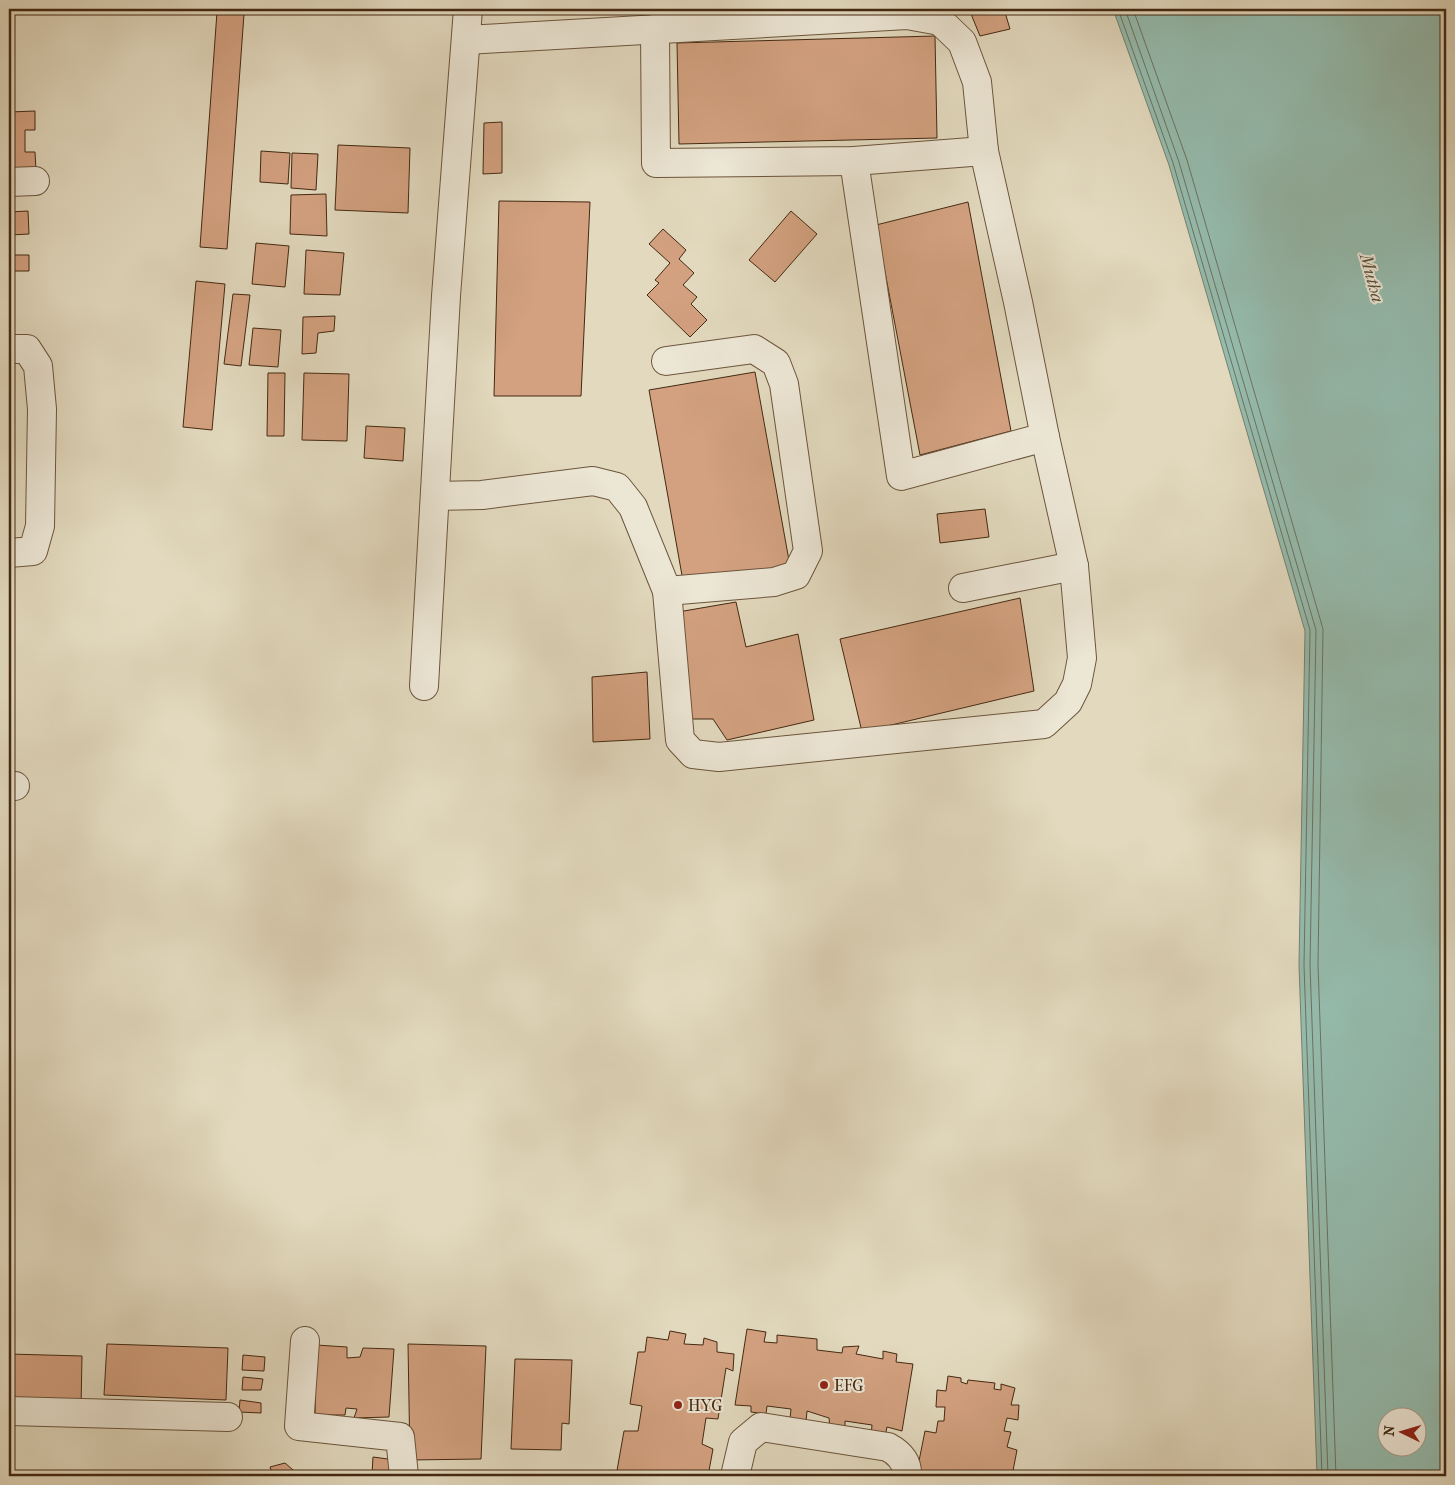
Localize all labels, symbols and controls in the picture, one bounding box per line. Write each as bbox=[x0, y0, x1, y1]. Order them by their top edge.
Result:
water label: Mutha bbox=[1354, 249, 1388, 305]
place label: EFG bbox=[834, 1376, 864, 1395]
marker: EFG bbox=[818, 1379, 830, 1391]
place label: HYG bbox=[688, 1396, 723, 1415]
marker: HYG bbox=[672, 1399, 684, 1411]
north arrow bbox=[1378, 1408, 1428, 1458]
text: N bbox=[1381, 1425, 1399, 1437]

